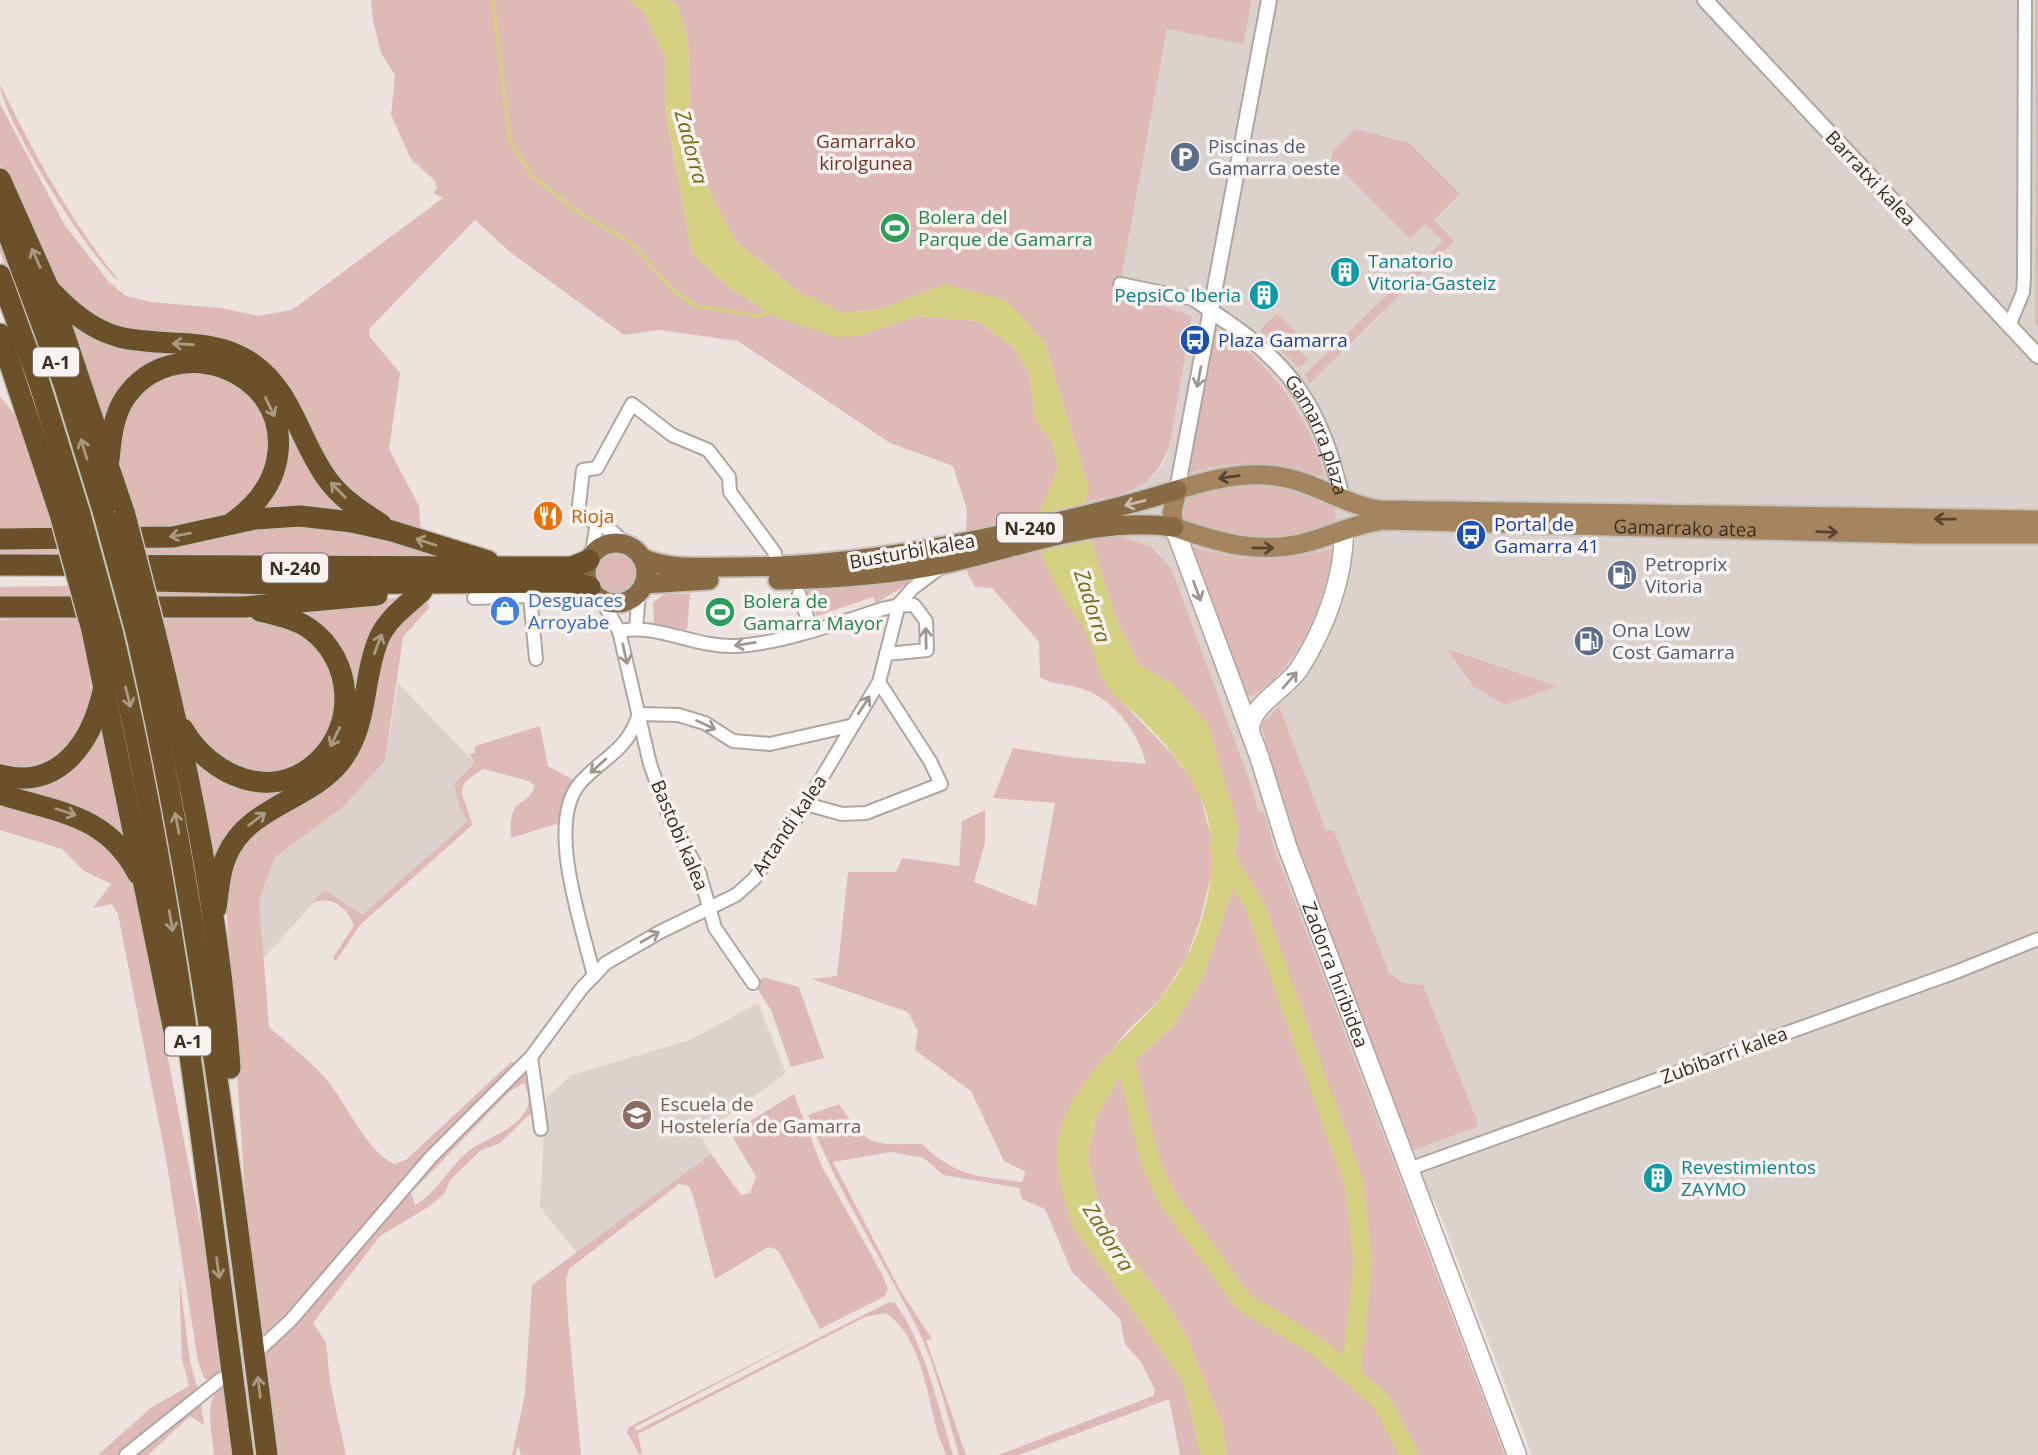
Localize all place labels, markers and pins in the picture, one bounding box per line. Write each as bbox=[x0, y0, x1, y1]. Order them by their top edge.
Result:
place label: Piscinas de Gamarra oeste bbox=[1208, 133, 1340, 181]
parking icon: Piscinas de Gamarra oeste bbox=[1168, 140, 1202, 174]
place label: Bolera del Parque de Gamarra bbox=[918, 204, 1092, 252]
sports icon: Bolera del Parque de Gamarra bbox=[878, 211, 912, 245]
place label: Tanatorio Vitoria-Gasteiz bbox=[1368, 248, 1496, 296]
building icon: Tanatorio Vitoria-Gasteiz bbox=[1328, 255, 1362, 289]
building icon: PepsiCo Iberia bbox=[1247, 278, 1281, 312]
place label: PepsiCo Iberia bbox=[1114, 282, 1241, 308]
bus stop icon: Plaza Gamarra bbox=[1178, 323, 1212, 357]
place label: Plaza Gamarra bbox=[1218, 327, 1348, 353]
restaurant icon: Rioja bbox=[531, 499, 565, 533]
place label: Rioja bbox=[571, 503, 614, 529]
place label: Portal de Gamarra 41 bbox=[1494, 511, 1599, 559]
bus stop icon: Portal de Gamarra 41 bbox=[1454, 518, 1488, 552]
place label: Petroprix Vitoria bbox=[1645, 551, 1727, 599]
fuel station icon: Petroprix Vitoria bbox=[1605, 558, 1639, 592]
place label: Desguaces Arroyabe bbox=[528, 587, 623, 635]
place label: Bolera de Gamarra Mayor bbox=[743, 588, 883, 636]
shop icon: Desguaces Arroyabe bbox=[488, 594, 522, 628]
sports icon: Bolera de Gamarra Mayor bbox=[703, 595, 737, 629]
place label: Ona Low Cost Gamarra bbox=[1612, 617, 1735, 665]
fuel station icon: Ona Low Cost Gamarra bbox=[1572, 624, 1606, 658]
place label: Escuela de Hostelería de Gamarra bbox=[660, 1091, 861, 1139]
school or university icon: Escuela de Hostelería de Gamarra bbox=[620, 1098, 654, 1132]
place label: Revestimientos ZAYMO bbox=[1681, 1154, 1816, 1202]
building icon: Revestimientos ZAYMO bbox=[1641, 1161, 1675, 1195]

